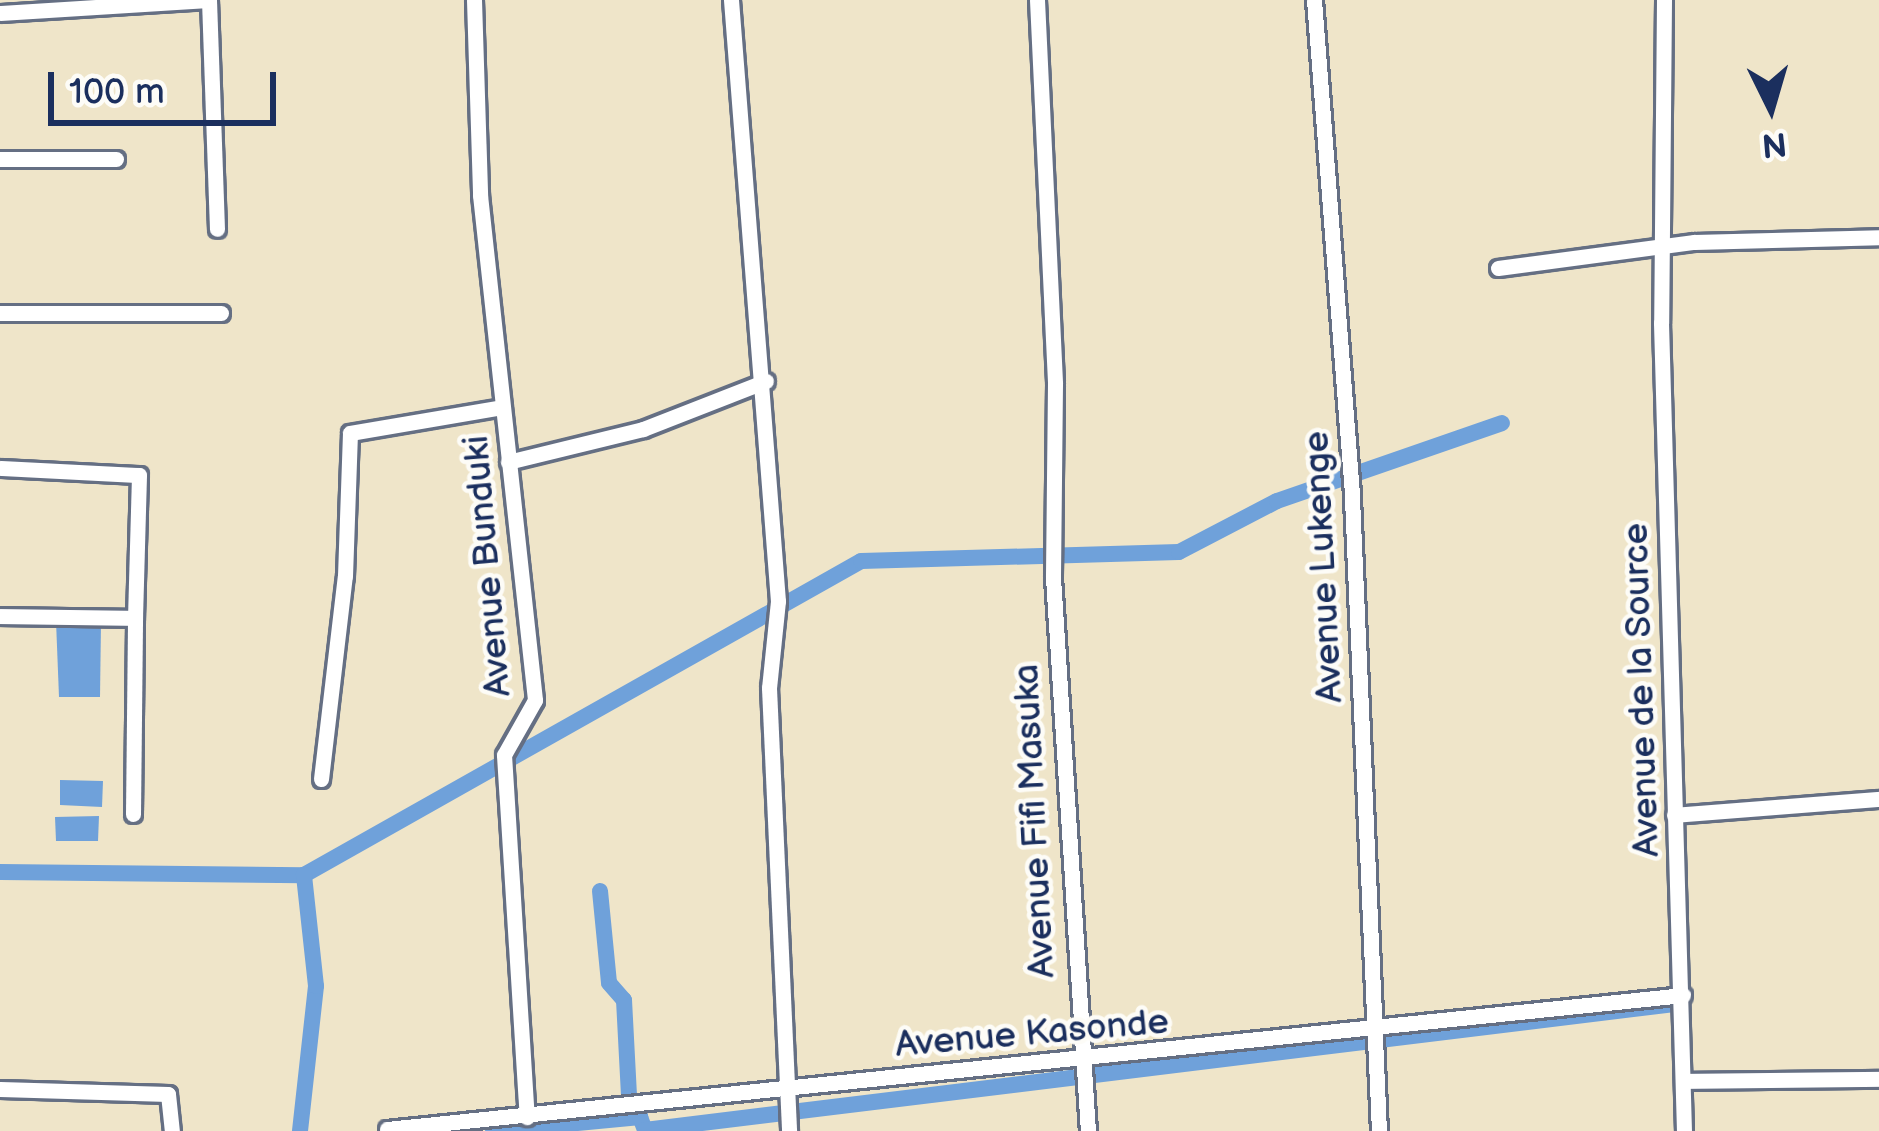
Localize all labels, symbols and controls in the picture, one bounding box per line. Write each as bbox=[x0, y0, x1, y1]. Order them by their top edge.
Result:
scale bar bbox=[54, 48, 282, 122]
north arrow bbox=[1711, 48, 1831, 168]
text: 100 m bbox=[69, 71, 165, 114]
text: N bbox=[1760, 123, 1788, 165]
street label: Avenue Lukenge bbox=[1295, 430, 1353, 704]
street label: Avenue Bunduki bbox=[455, 433, 521, 699]
street label: Avenue de la Source bbox=[1615, 522, 1669, 858]
street label: Avenue Fifi Masuka bbox=[1005, 663, 1065, 979]
street label: Avenue Kasonde bbox=[893, 1001, 1171, 1067]

